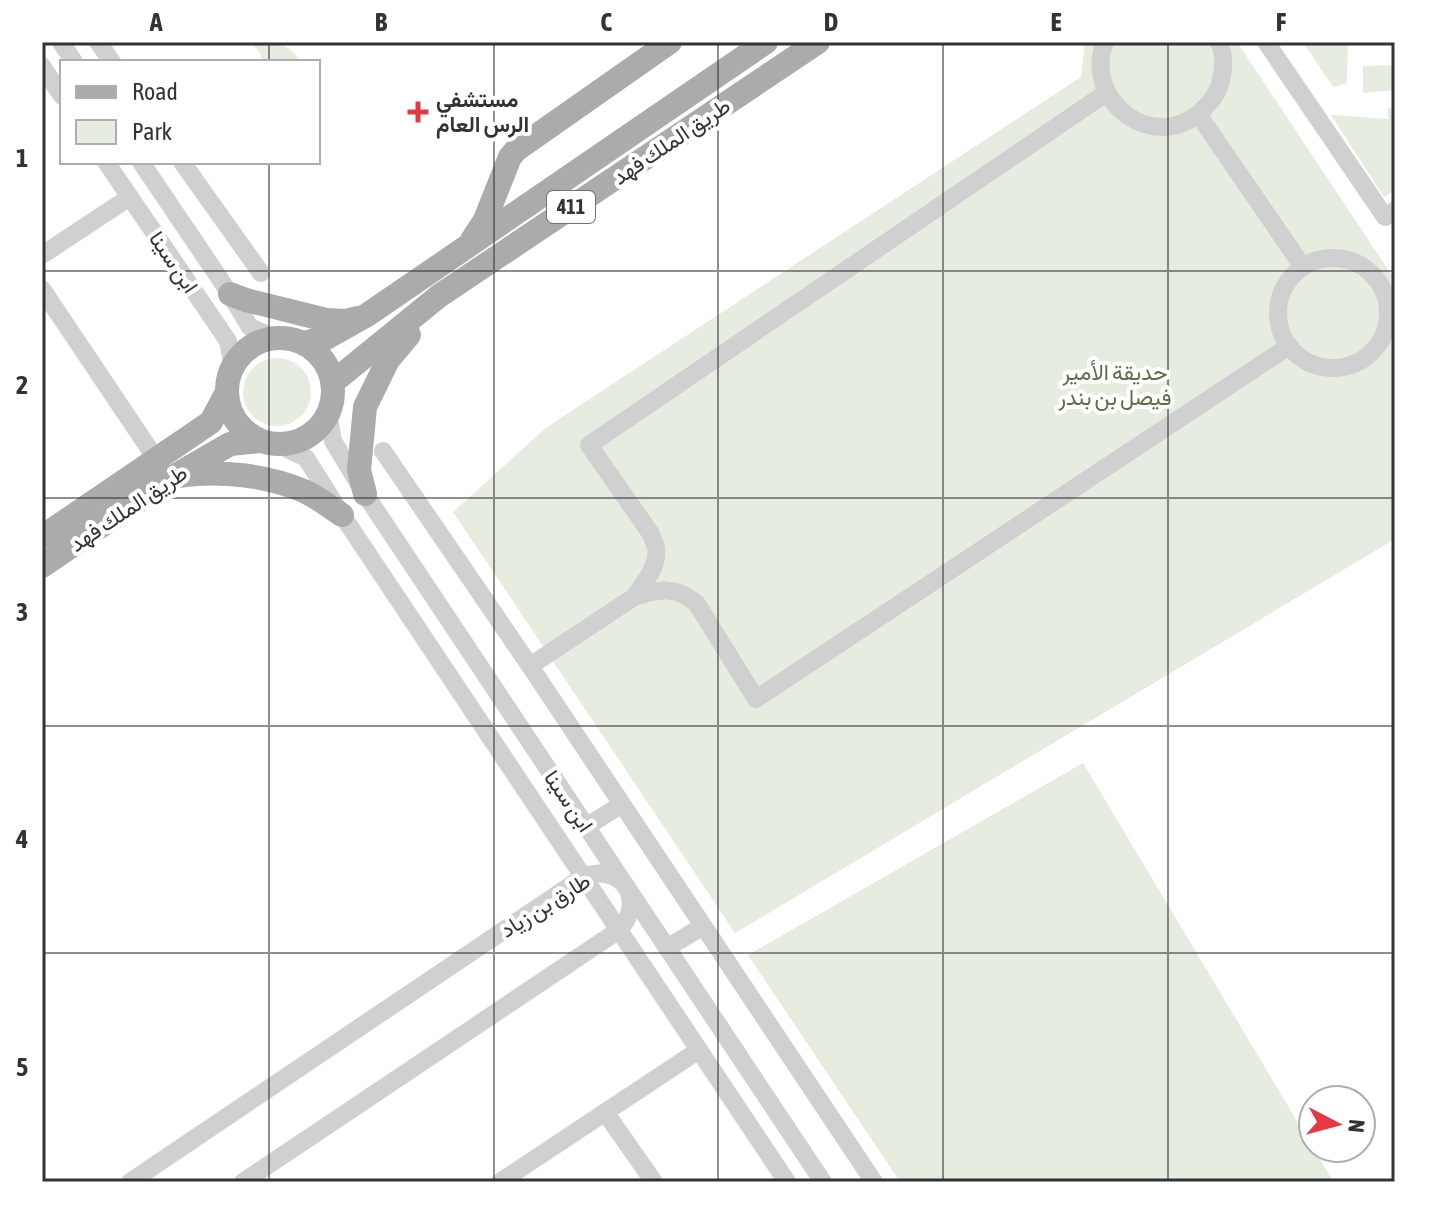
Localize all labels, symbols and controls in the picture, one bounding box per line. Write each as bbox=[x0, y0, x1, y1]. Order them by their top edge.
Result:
text: A bbox=[149, 7, 163, 37]
text: B bbox=[375, 7, 388, 37]
text: C bbox=[600, 7, 612, 37]
text: D bbox=[824, 7, 838, 37]
text: E bbox=[1050, 7, 1062, 37]
text: F bbox=[1276, 7, 1287, 37]
legend bbox=[60, 60, 320, 164]
text: Road bbox=[132, 78, 178, 105]
place label: مستشفي الرس العام bbox=[436, 86, 529, 139]
street label: طريق الملك فهد bbox=[607, 92, 735, 191]
marker: مستشفي الرس العام bbox=[407, 101, 429, 123]
text: Park bbox=[132, 118, 173, 145]
text: 1 bbox=[16, 143, 28, 173]
road number: 411 bbox=[547, 191, 595, 223]
street label: ابن سينا bbox=[143, 226, 204, 298]
park label: حديقة الأمير فيصل بن بندر bbox=[1057, 359, 1172, 411]
text: 2 bbox=[16, 370, 28, 400]
street label: طريق الملك فهد bbox=[64, 459, 192, 558]
text: 3 bbox=[16, 597, 28, 627]
street label: ابن سينا bbox=[538, 765, 599, 837]
text: 4 bbox=[15, 824, 28, 854]
street label: طارق بن زياد bbox=[495, 867, 595, 944]
text: 5 bbox=[16, 1052, 28, 1082]
north arrow bbox=[1297, 1084, 1377, 1164]
text: N bbox=[1343, 1118, 1370, 1134]

